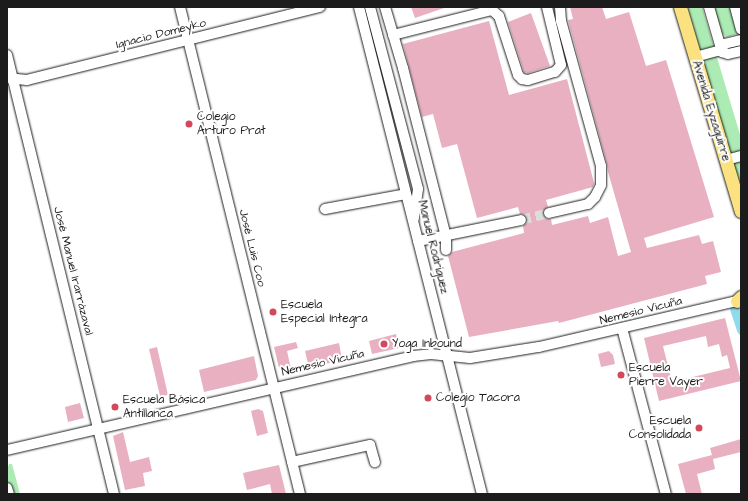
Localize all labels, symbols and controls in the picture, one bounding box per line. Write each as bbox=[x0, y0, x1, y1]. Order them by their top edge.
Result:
street label: Ignacio Domeyko bbox=[115, 16, 207, 52]
street label: Avenida Eyzaguirre bbox=[689, 59, 733, 163]
place label: Colegio Arturo Prat bbox=[197, 110, 266, 138]
marker: Colegio Arturo Prat bbox=[184, 119, 194, 129]
street label: Manuel Rodríguez bbox=[414, 199, 452, 295]
street label: José Manuel Irarrázaval bbox=[50, 205, 96, 337]
street label: José Luis Coo bbox=[235, 208, 269, 288]
street label: Nemesio Vicuña bbox=[598, 294, 684, 328]
place label: Escuela Especial Integra bbox=[281, 298, 368, 326]
marker: Escuela Especial Integra bbox=[268, 307, 278, 317]
place label: Yoga Inbound bbox=[392, 337, 462, 351]
marker: Yoga Inbound bbox=[379, 339, 389, 349]
street label: Nemesio Vicuña bbox=[280, 346, 366, 380]
place label: Escuela Pierre Vayer bbox=[629, 361, 703, 389]
marker: Escuela Pierre Vayer bbox=[616, 370, 626, 380]
place label: Colegio Tacora bbox=[436, 391, 520, 405]
place label: Escuela Básica Antillanca bbox=[123, 393, 205, 421]
marker: Colegio Tacora bbox=[423, 393, 433, 403]
marker: Escuela Básica Antillanca bbox=[110, 402, 120, 412]
place label: Escuela Consolidada bbox=[629, 414, 691, 442]
marker: Escuela Consolidada bbox=[694, 423, 704, 433]

